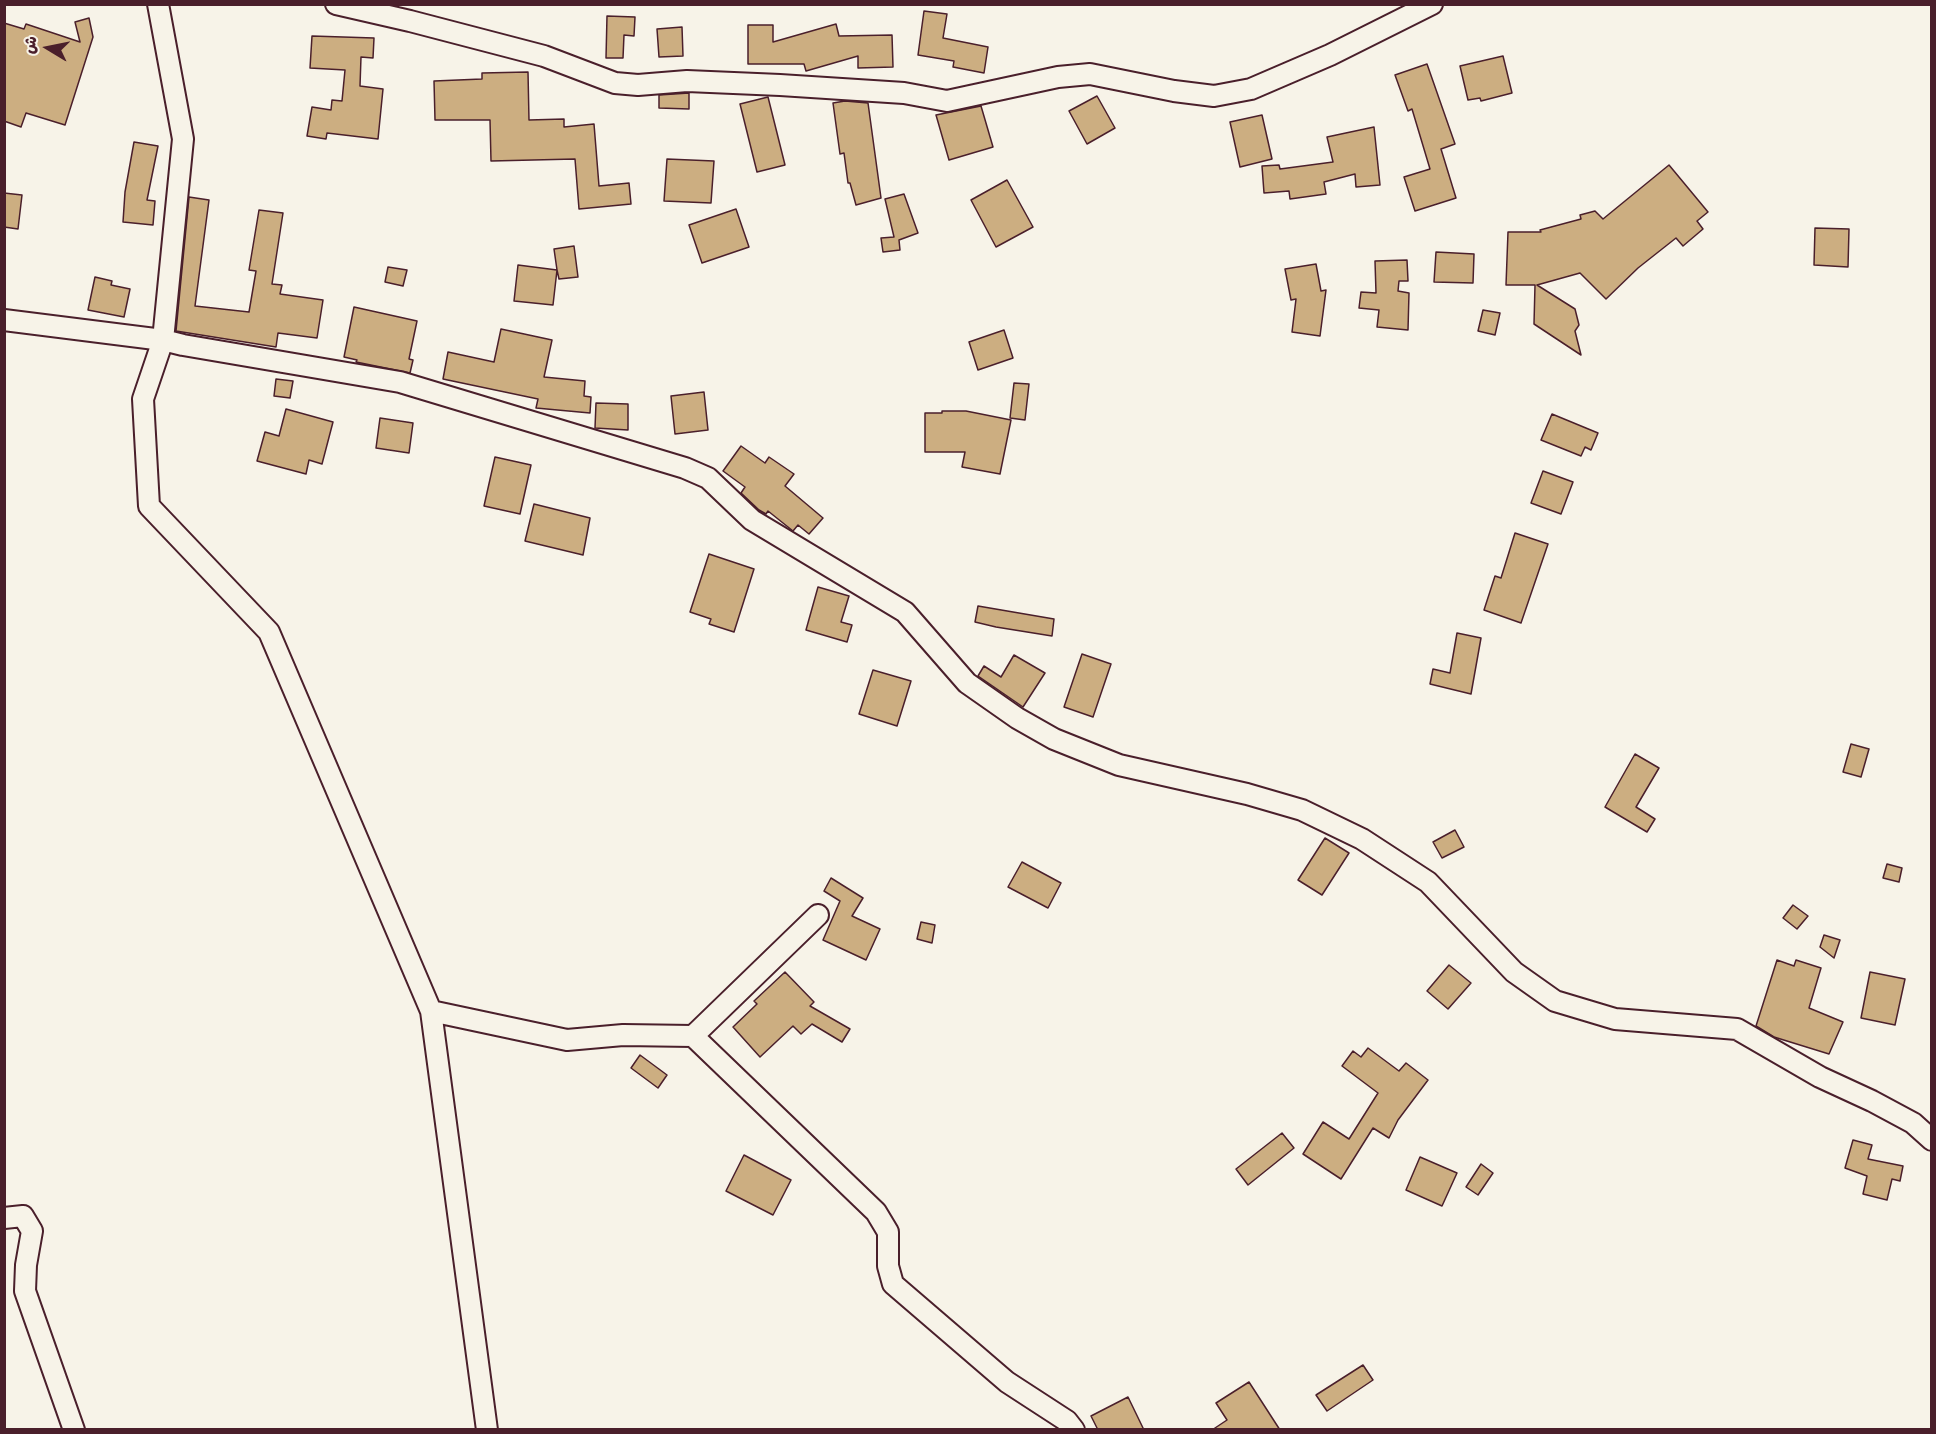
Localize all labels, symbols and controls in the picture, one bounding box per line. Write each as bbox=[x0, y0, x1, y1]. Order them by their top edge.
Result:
north arrow bbox=[18, 18, 78, 78]
text: ش bbox=[19, 34, 42, 55]

